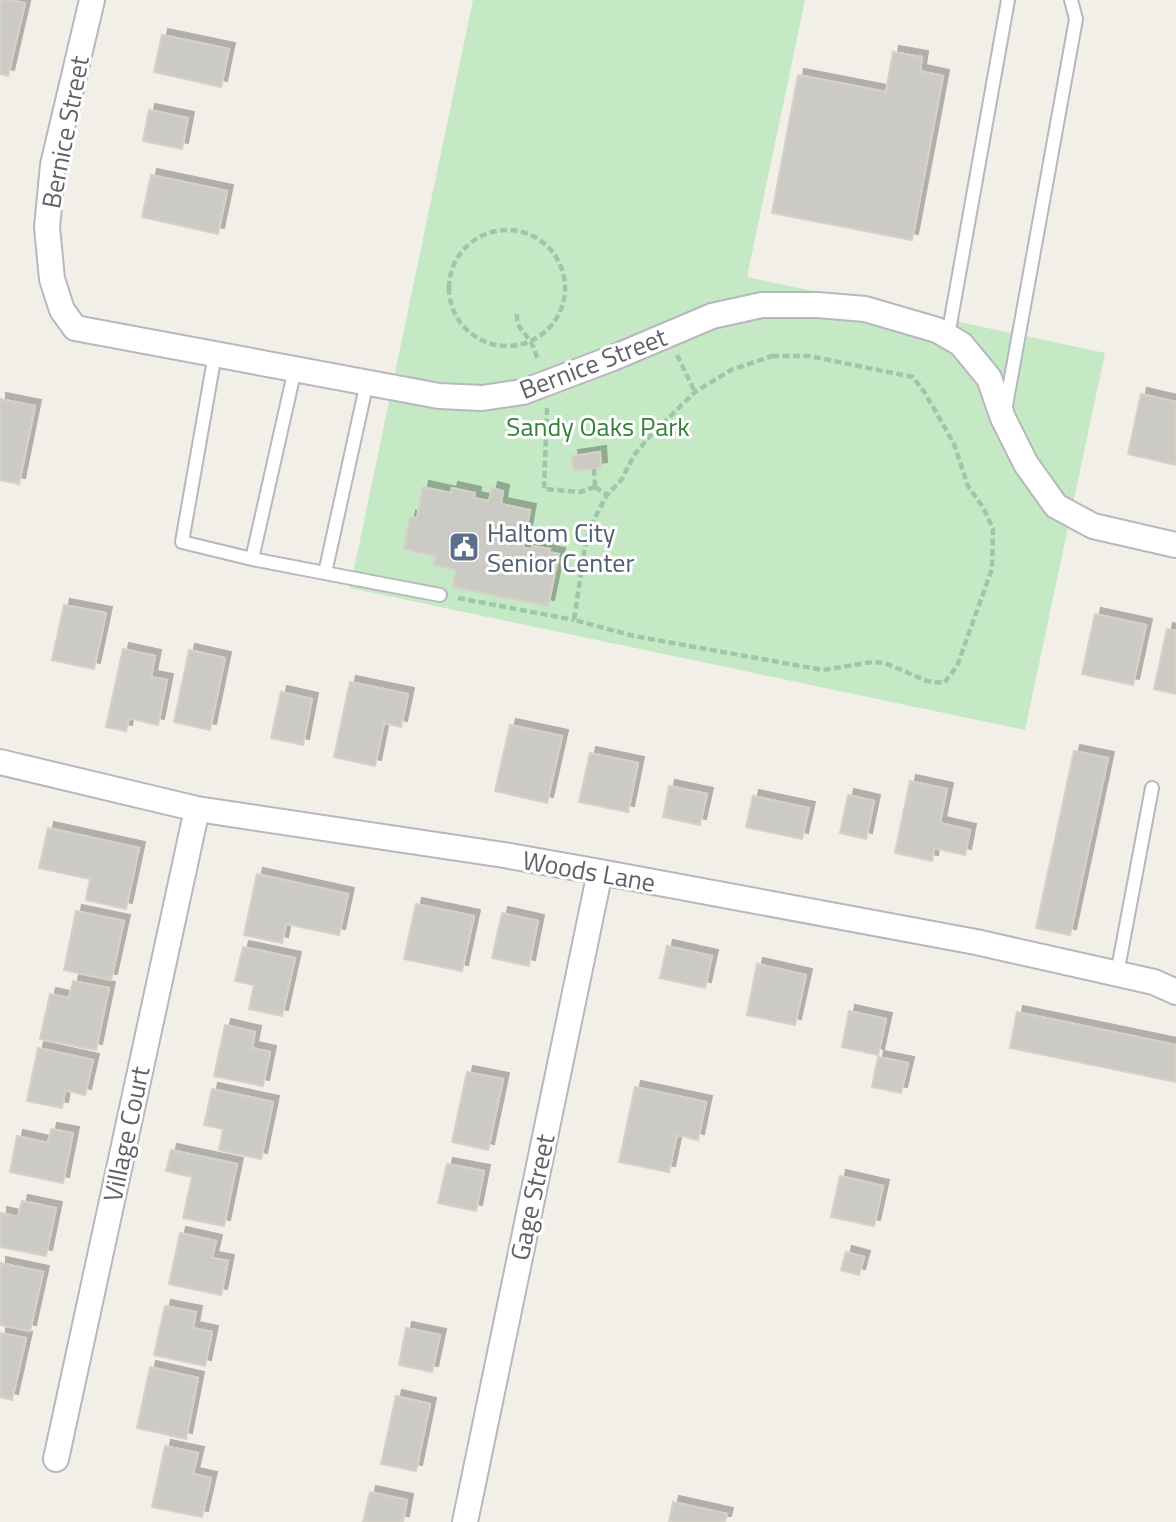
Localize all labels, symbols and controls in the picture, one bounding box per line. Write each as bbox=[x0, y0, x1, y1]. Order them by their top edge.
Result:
street label: Bernice Street bbox=[31, 52, 99, 212]
street label: Bernice Street bbox=[514, 317, 672, 409]
park label: Sandy Oaks Park bbox=[506, 407, 690, 446]
place label: Haltom City Senior Center bbox=[487, 513, 634, 582]
public building icon: Haltom City Senior Center bbox=[447, 530, 481, 564]
street label: Woods Lane bbox=[520, 840, 658, 902]
street label: Village Court bbox=[93, 1063, 159, 1205]
street label: Gage Street bbox=[500, 1130, 564, 1264]

